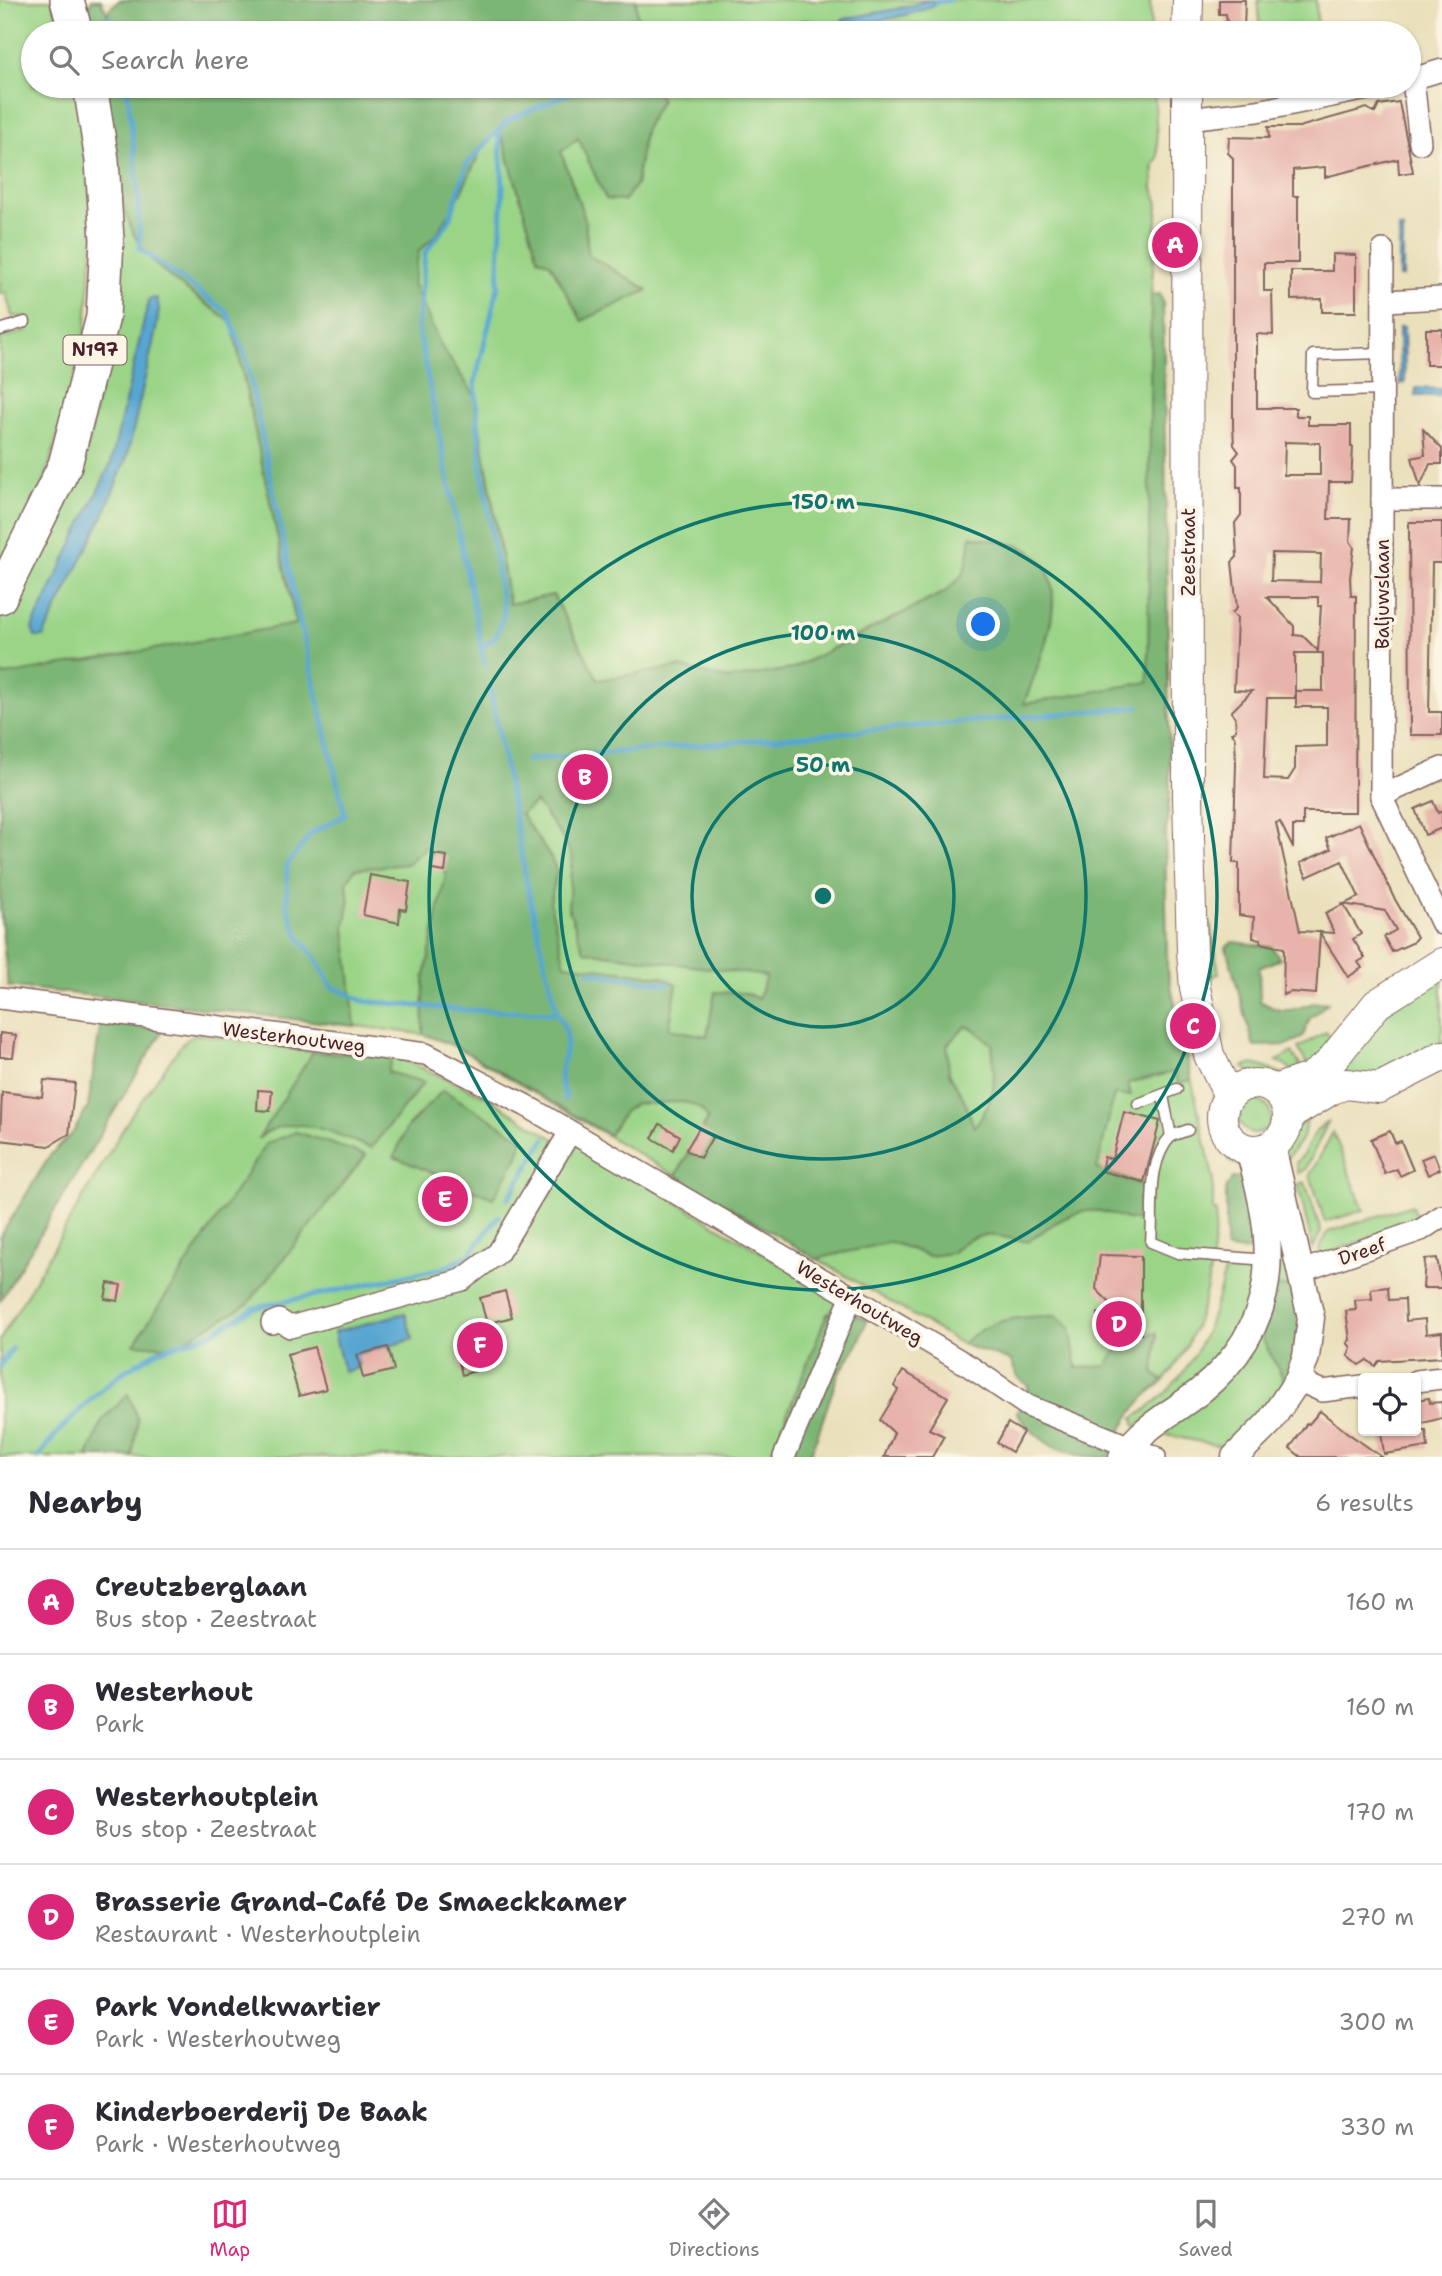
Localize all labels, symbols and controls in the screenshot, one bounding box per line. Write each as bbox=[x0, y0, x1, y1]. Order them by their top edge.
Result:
search box bbox=[21, 21, 1421, 98]
icon: search bbox=[45, 41, 83, 79]
text: Search here bbox=[101, 42, 250, 77]
pin: A bbox=[1152, 219, 1198, 271]
road number: N197 bbox=[64, 336, 126, 364]
text: 150 m bbox=[791, 488, 855, 516]
street label: Zeestraat bbox=[1176, 508, 1201, 596]
street label: Baljuwslaan bbox=[1370, 539, 1395, 649]
your location bbox=[966, 607, 1000, 641]
text: 100 m bbox=[791, 619, 855, 647]
pin: B bbox=[562, 751, 608, 803]
text: 50 m bbox=[796, 751, 850, 779]
centre of rings bbox=[811, 884, 835, 908]
pin: C bbox=[1170, 1000, 1216, 1052]
street label: Westerhoutweg bbox=[221, 1016, 367, 1059]
pin: E bbox=[422, 1173, 468, 1225]
street label: Dreef bbox=[1335, 1231, 1390, 1271]
street label: Westerhoutweg bbox=[792, 1255, 928, 1350]
pin: D bbox=[1096, 1298, 1142, 1350]
pin: F bbox=[457, 1319, 503, 1371]
map controls bbox=[1358, 1373, 1421, 1436]
button: locate bbox=[1358, 1373, 1421, 1436]
text: Nearby bbox=[28, 1482, 143, 1523]
text: 6 results bbox=[1315, 1488, 1414, 1518]
text: Creutzberglaan bbox=[95, 1569, 307, 1604]
text: A bbox=[42, 1587, 60, 1617]
text: 160 m bbox=[1346, 1587, 1414, 1617]
text: Bus stop · Zeestraat bbox=[95, 1604, 317, 1634]
text: Westerhout bbox=[95, 1674, 253, 1709]
text: B bbox=[44, 1692, 58, 1722]
text: 160 m bbox=[1346, 1692, 1414, 1722]
text: Park bbox=[95, 1709, 144, 1739]
text: Westerhoutplein bbox=[95, 1779, 318, 1814]
text: C bbox=[44, 1797, 58, 1827]
text: 170 m bbox=[1346, 1797, 1414, 1827]
text: Bus stop · Zeestraat bbox=[95, 1814, 317, 1844]
text: Brasserie Grand-Café De Smaeckkamer bbox=[95, 1884, 627, 1919]
text: D bbox=[43, 1902, 59, 1932]
text: 270 m bbox=[1340, 1902, 1414, 1932]
text: Restaurant · Westerhoutplein bbox=[95, 1919, 420, 1949]
text: Park Vondelkwartier bbox=[95, 1989, 381, 2024]
text: E bbox=[43, 2007, 59, 2037]
text: 300 m bbox=[1339, 2007, 1414, 2037]
text: Park · Westerhoutweg bbox=[95, 2024, 341, 2054]
text: Kinderboerderij De Baak bbox=[95, 2094, 428, 2129]
text: F bbox=[44, 2112, 58, 2142]
text: 330 m bbox=[1340, 2112, 1414, 2142]
text: Park · Westerhoutweg bbox=[95, 2129, 341, 2159]
tab: Map bbox=[209, 2195, 250, 2262]
tab: Directions bbox=[669, 2195, 760, 2262]
tab: Saved bbox=[1179, 2195, 1233, 2262]

